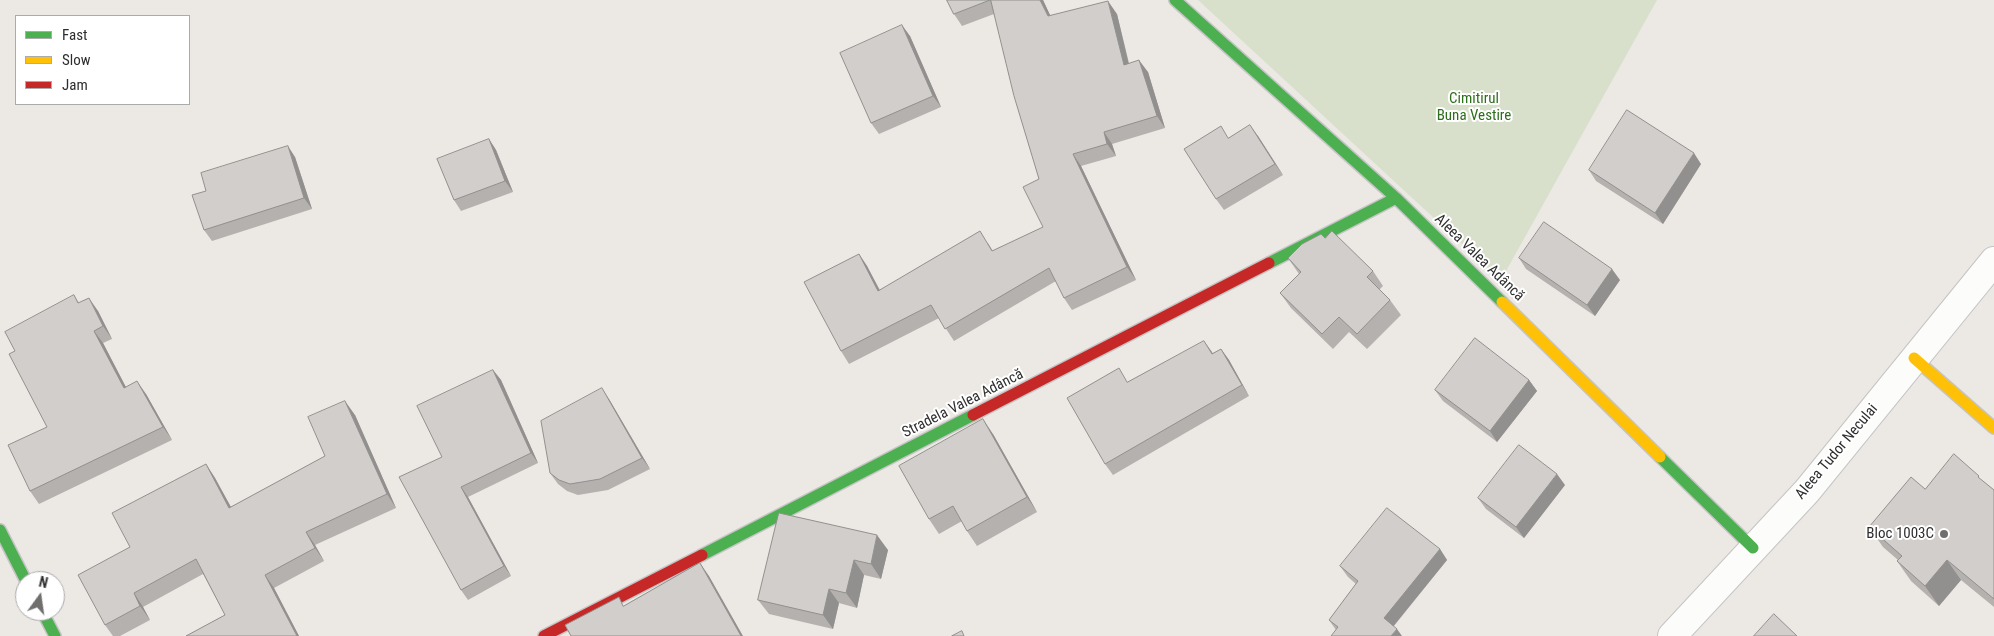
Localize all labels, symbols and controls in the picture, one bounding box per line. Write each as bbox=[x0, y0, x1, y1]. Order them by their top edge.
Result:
legend bbox=[15, 15, 190, 105]
text: Fast bbox=[62, 26, 87, 44]
text: Slow bbox=[62, 51, 91, 69]
text: Jam bbox=[62, 76, 88, 94]
park label: Cimitirul Buna Vestire bbox=[1437, 90, 1511, 125]
street label: Aleea Valea Adâncă bbox=[1430, 211, 1528, 305]
street label: Stradela Valea Adâncă bbox=[900, 366, 1026, 442]
street label: Aleea Tudor Neculai bbox=[1792, 401, 1882, 503]
place label: Bloc 1003C bbox=[1866, 525, 1934, 543]
marker: Bloc 1003C bbox=[1938, 528, 1950, 540]
north arrow bbox=[15, 571, 65, 621]
text: N bbox=[37, 574, 49, 591]

